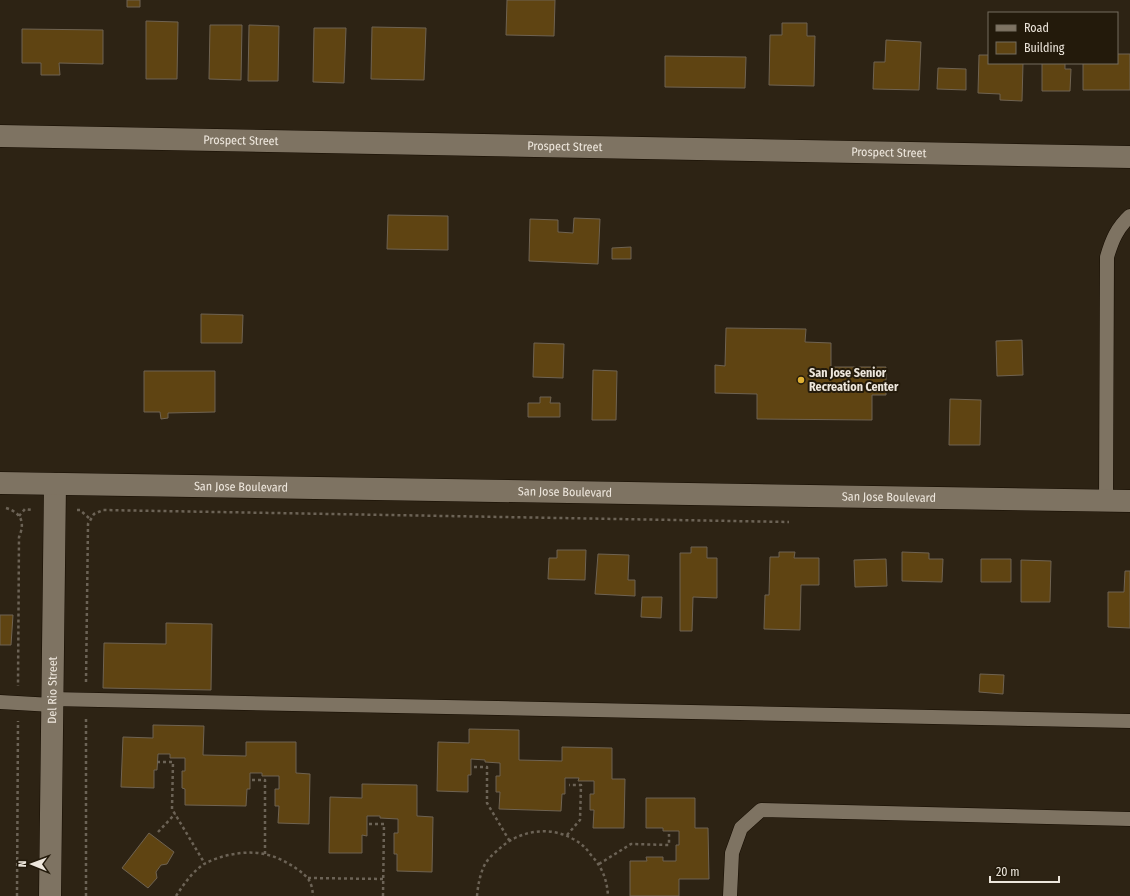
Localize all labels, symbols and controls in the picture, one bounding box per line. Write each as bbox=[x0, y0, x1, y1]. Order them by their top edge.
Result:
legend bbox=[988, 12, 1118, 64]
text: Road bbox=[1024, 21, 1049, 35]
text: Building bbox=[1024, 41, 1065, 55]
street label: Prospect Street bbox=[203, 133, 279, 148]
street label: Prospect Street bbox=[527, 139, 603, 154]
street label: Prospect Street bbox=[851, 145, 927, 160]
place label: San Jose Senior Recreation Center bbox=[809, 366, 899, 394]
marker: San Jose Senior Recreation Center bbox=[796, 375, 806, 385]
street label: San Jose Boulevard bbox=[194, 479, 288, 495]
street label: San Jose Boulevard bbox=[518, 484, 612, 500]
street label: San Jose Boulevard bbox=[842, 489, 936, 505]
street label: Del Rio Street bbox=[45, 656, 60, 724]
north arrow bbox=[12, 844, 52, 884]
scale bar bbox=[990, 858, 1059, 884]
text: N bbox=[16, 860, 29, 867]
text: 20 m bbox=[996, 865, 1020, 879]

